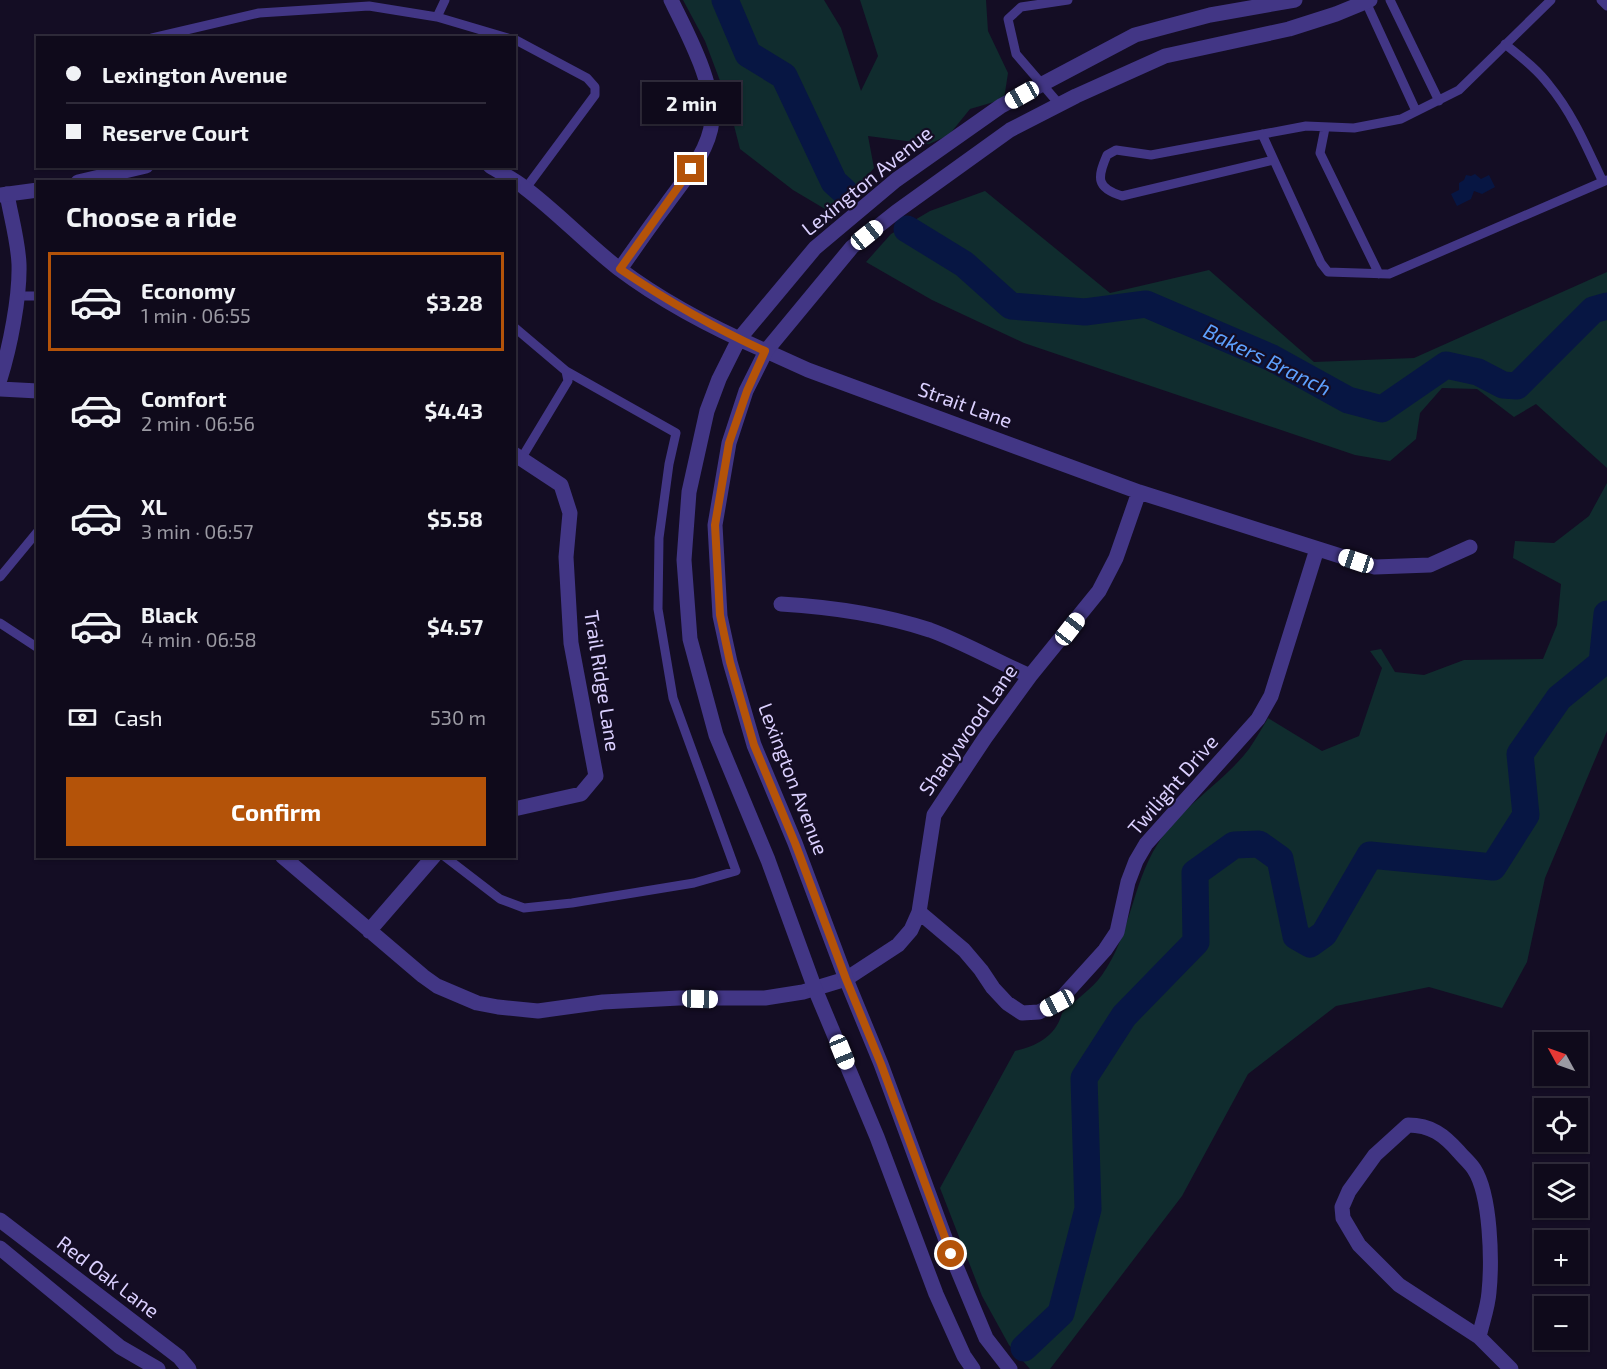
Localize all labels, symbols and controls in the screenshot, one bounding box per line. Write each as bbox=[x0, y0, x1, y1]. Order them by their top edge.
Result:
text: Lexington Avenue bbox=[102, 61, 287, 87]
car bbox=[1002, 78, 1042, 112]
callout: 2 min bbox=[642, 82, 740, 124]
text: 2 min bbox=[666, 91, 717, 115]
text: Reserve Court bbox=[102, 119, 249, 145]
street label: Lexington Avenue bbox=[796, 120, 936, 240]
route end bbox=[677, 155, 704, 182]
text: Choose a ride bbox=[66, 200, 237, 232]
car bbox=[847, 217, 887, 253]
icon: car bbox=[69, 275, 123, 329]
text: Economy bbox=[141, 277, 236, 303]
text: $3.28 bbox=[426, 289, 483, 315]
text: 1 min · 06:55 bbox=[141, 303, 251, 327]
water label: Bakers Branch bbox=[1200, 317, 1335, 400]
street label: Strait Lane bbox=[915, 376, 1016, 432]
icon: car bbox=[69, 383, 123, 437]
text: Comfort bbox=[141, 385, 226, 411]
text: $4.43 bbox=[424, 397, 483, 423]
text: 2 min · 06:56 bbox=[141, 411, 255, 435]
icon: car bbox=[69, 491, 123, 545]
text: XL bbox=[141, 493, 167, 519]
text: $5.58 bbox=[427, 505, 483, 531]
text: 3 min · 06:57 bbox=[141, 519, 254, 543]
car bbox=[1336, 547, 1376, 575]
icon: car bbox=[69, 599, 123, 653]
text: Black bbox=[141, 601, 198, 627]
street label: Trail Ridge Lane bbox=[580, 609, 626, 753]
car bbox=[1052, 609, 1088, 649]
text: $4.57 bbox=[427, 613, 483, 639]
text: 4 min · 06:58 bbox=[141, 627, 257, 651]
street label: Shadywood Lane bbox=[913, 659, 1021, 800]
street label: Lexington Avenue bbox=[754, 699, 834, 858]
icon: cash bbox=[66, 701, 99, 734]
text: Cash bbox=[114, 704, 163, 730]
text: 530 m bbox=[430, 705, 486, 729]
street label: Twilight Drive bbox=[1122, 729, 1222, 839]
button: Confirm bbox=[66, 777, 486, 846]
car bbox=[1037, 987, 1077, 1019]
car bbox=[682, 990, 718, 1008]
car bbox=[827, 1032, 857, 1072]
north arrow bbox=[1534, 1032, 1588, 1086]
map controls bbox=[1534, 1032, 1588, 1350]
button: locate bbox=[1534, 1098, 1588, 1152]
button: layers bbox=[1534, 1164, 1588, 1218]
street label: Red Oak Lane bbox=[53, 1230, 164, 1322]
button: + bbox=[1534, 1230, 1588, 1284]
route start bbox=[937, 1240, 964, 1267]
button: − bbox=[1534, 1296, 1588, 1350]

